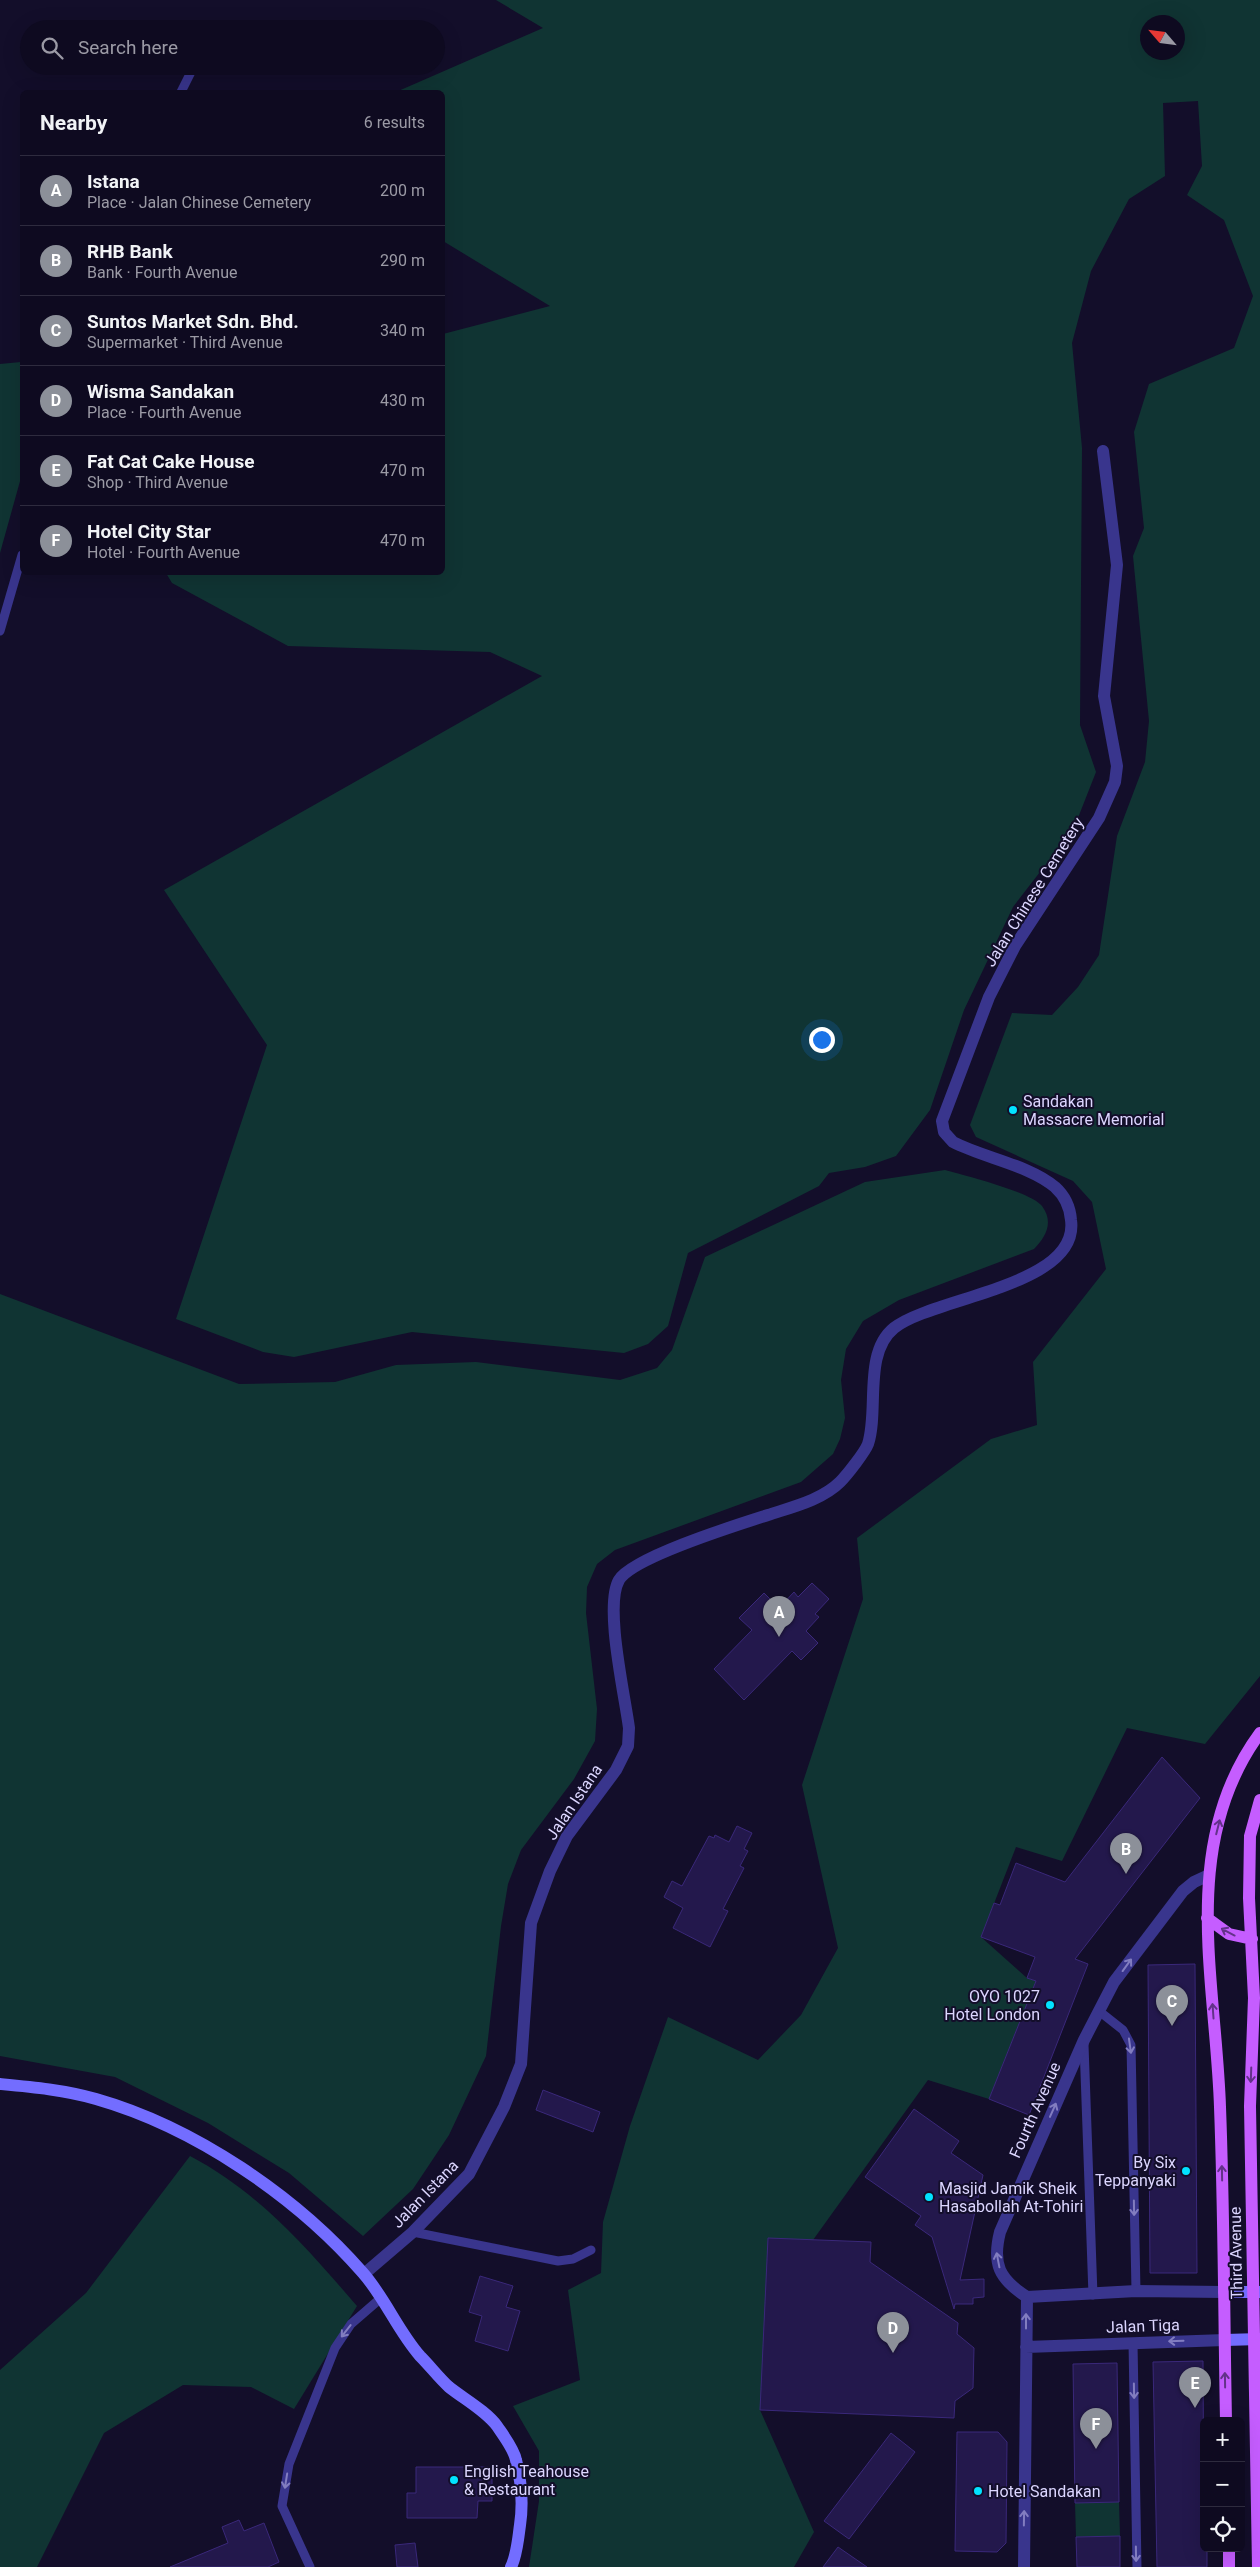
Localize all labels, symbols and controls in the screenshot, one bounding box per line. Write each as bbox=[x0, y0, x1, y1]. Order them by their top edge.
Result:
north arrow bbox=[1140, 15, 1185, 60]
search box bbox=[20, 20, 445, 75]
icon: search bbox=[38, 34, 66, 62]
text: Search here bbox=[78, 36, 178, 59]
text: Nearby bbox=[40, 111, 107, 135]
text: 6 results bbox=[364, 113, 425, 132]
text: Istana bbox=[87, 170, 140, 193]
text: A bbox=[51, 181, 61, 200]
text: 200 m bbox=[380, 181, 425, 200]
text: Place · Jalan Chinese Cemetery bbox=[87, 193, 311, 212]
text: RHB Bank bbox=[87, 240, 173, 263]
text: B bbox=[51, 251, 61, 270]
text: 290 m bbox=[380, 251, 425, 270]
text: Bank · Fourth Avenue bbox=[87, 263, 238, 282]
text: Suntos Market Sdn. Bhd. bbox=[87, 310, 299, 333]
text: C bbox=[51, 321, 61, 340]
text: 340 m bbox=[380, 321, 425, 340]
text: Supermarket · Third Avenue bbox=[87, 333, 283, 352]
text: Wisma Sandakan bbox=[87, 380, 234, 403]
text: D bbox=[51, 391, 61, 410]
text: 430 m bbox=[380, 391, 425, 410]
text: Place · Fourth Avenue bbox=[87, 403, 241, 422]
text: Fat Cat Cake House bbox=[87, 450, 255, 473]
text: E bbox=[52, 461, 61, 480]
text: 470 m bbox=[380, 461, 425, 480]
text: Shop · Third Avenue bbox=[87, 473, 228, 492]
text: Hotel City Star bbox=[87, 520, 211, 543]
text: F bbox=[52, 531, 60, 550]
text: 470 m bbox=[380, 531, 425, 550]
text: Hotel · Fourth Avenue bbox=[87, 543, 240, 562]
street label: Jalan Chinese Cemetery bbox=[980, 814, 1088, 970]
your location bbox=[809, 1027, 835, 1053]
place label: Sandakan Massacre Memorial bbox=[1023, 1092, 1165, 1129]
marker: Sandakan Massacre Memorial bbox=[1007, 1104, 1019, 1116]
pin: A bbox=[763, 1596, 795, 1637]
street label: Jalan Istana bbox=[542, 1761, 606, 1843]
one-way arrow bbox=[1214, 1820, 1223, 1836]
pin: B bbox=[1110, 1833, 1142, 1874]
one-way arrow bbox=[1220, 1927, 1235, 1937]
one-way arrow bbox=[1122, 1958, 1132, 1972]
pin: C bbox=[1156, 1985, 1188, 2026]
place label: OYO 1027 Hotel London bbox=[944, 1987, 1040, 2024]
marker: OYO 1027 Hotel London bbox=[1044, 1999, 1056, 2011]
one-way arrow bbox=[1209, 2003, 1218, 2019]
one-way arrow bbox=[1126, 2038, 1136, 2054]
street label: Fourth Avenue bbox=[1005, 2059, 1065, 2161]
one-way arrow bbox=[1246, 2067, 1255, 2083]
one-way arrow bbox=[1049, 2103, 1059, 2118]
place label: By Six Teppanyaki bbox=[1095, 2153, 1176, 2190]
street label: Jalan Istana bbox=[388, 2156, 462, 2232]
marker: By Six Teppanyaki bbox=[1180, 2165, 1192, 2177]
one-way arrow bbox=[1217, 2166, 1226, 2182]
place label: Masjid Jamik Sheik Hasabollah At-Tohiri bbox=[939, 2179, 1083, 2216]
marker: Masjid Jamik Sheik Hasabollah At-Tohiri bbox=[923, 2191, 935, 2203]
one-way arrow bbox=[1130, 2200, 1139, 2216]
street label: Third Avenue bbox=[1226, 2206, 1246, 2300]
one-way arrow bbox=[992, 2253, 1002, 2269]
pin: D bbox=[877, 2312, 909, 2353]
one-way arrow bbox=[1021, 2313, 1031, 2330]
street label: Jalan Tiga bbox=[1106, 2315, 1180, 2337]
one-way arrow bbox=[341, 2324, 352, 2337]
one-way arrow bbox=[1168, 2337, 1184, 2346]
pin: E bbox=[1179, 2367, 1211, 2408]
one-way arrow bbox=[1221, 2372, 1230, 2388]
one-way arrow bbox=[1129, 2383, 1138, 2399]
pin: F bbox=[1080, 2408, 1112, 2449]
map controls bbox=[1200, 2417, 1245, 2552]
button: + bbox=[1200, 2417, 1245, 2462]
place label: English Teahouse & Restaurant bbox=[464, 2462, 589, 2499]
button: − bbox=[1200, 2462, 1245, 2507]
one-way arrow bbox=[281, 2473, 291, 2489]
marker: English Teahouse & Restaurant bbox=[448, 2474, 460, 2486]
place label: Hotel Sandakan bbox=[988, 2482, 1101, 2501]
marker: Hotel Sandakan bbox=[972, 2485, 984, 2497]
button: locate bbox=[1200, 2507, 1245, 2552]
one-way arrow bbox=[1019, 2511, 1029, 2527]
one-way arrow bbox=[1132, 2546, 1141, 2562]

